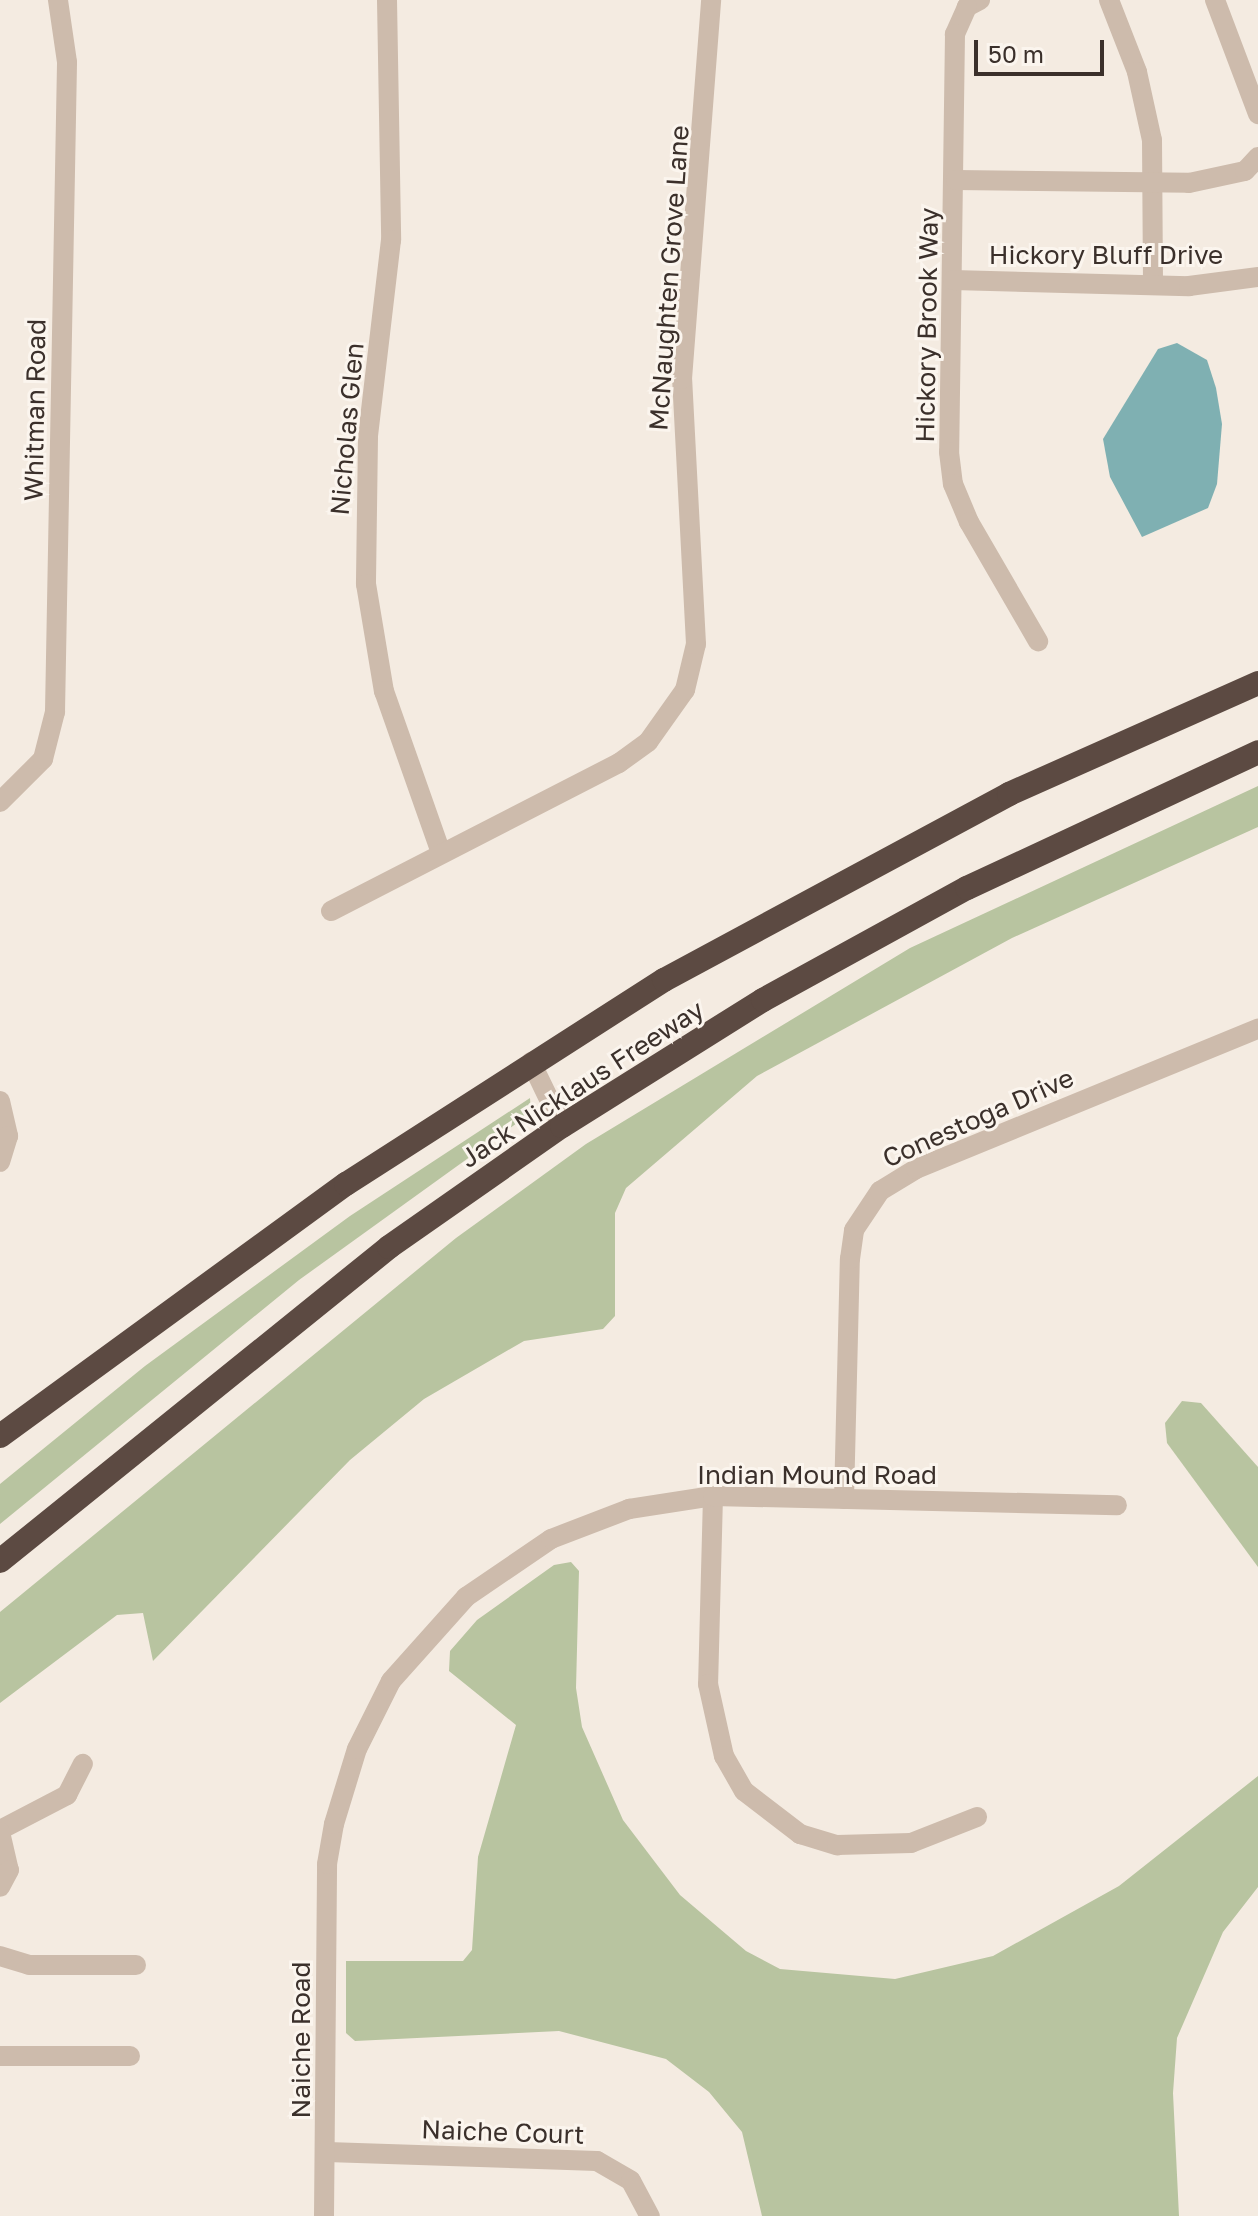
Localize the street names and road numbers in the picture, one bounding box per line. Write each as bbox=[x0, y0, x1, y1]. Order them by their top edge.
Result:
street label: McNaughten Grove Lane bbox=[643, 124, 695, 432]
street label: Hickory Brook Way bbox=[909, 207, 945, 443]
street label: Hickory Bluff Drive bbox=[989, 239, 1223, 271]
street label: Whitman Road bbox=[18, 319, 52, 501]
street label: Nicholas Glen bbox=[324, 341, 370, 517]
street label: Jack Nicklaus Freeway bbox=[455, 994, 709, 1174]
street label: Conestoga Drive bbox=[878, 1062, 1078, 1174]
street label: Indian Mound Road bbox=[697, 1459, 937, 1491]
street label: Naiche Road bbox=[285, 1962, 317, 2118]
street label: Naiche Court bbox=[421, 2114, 585, 2150]

